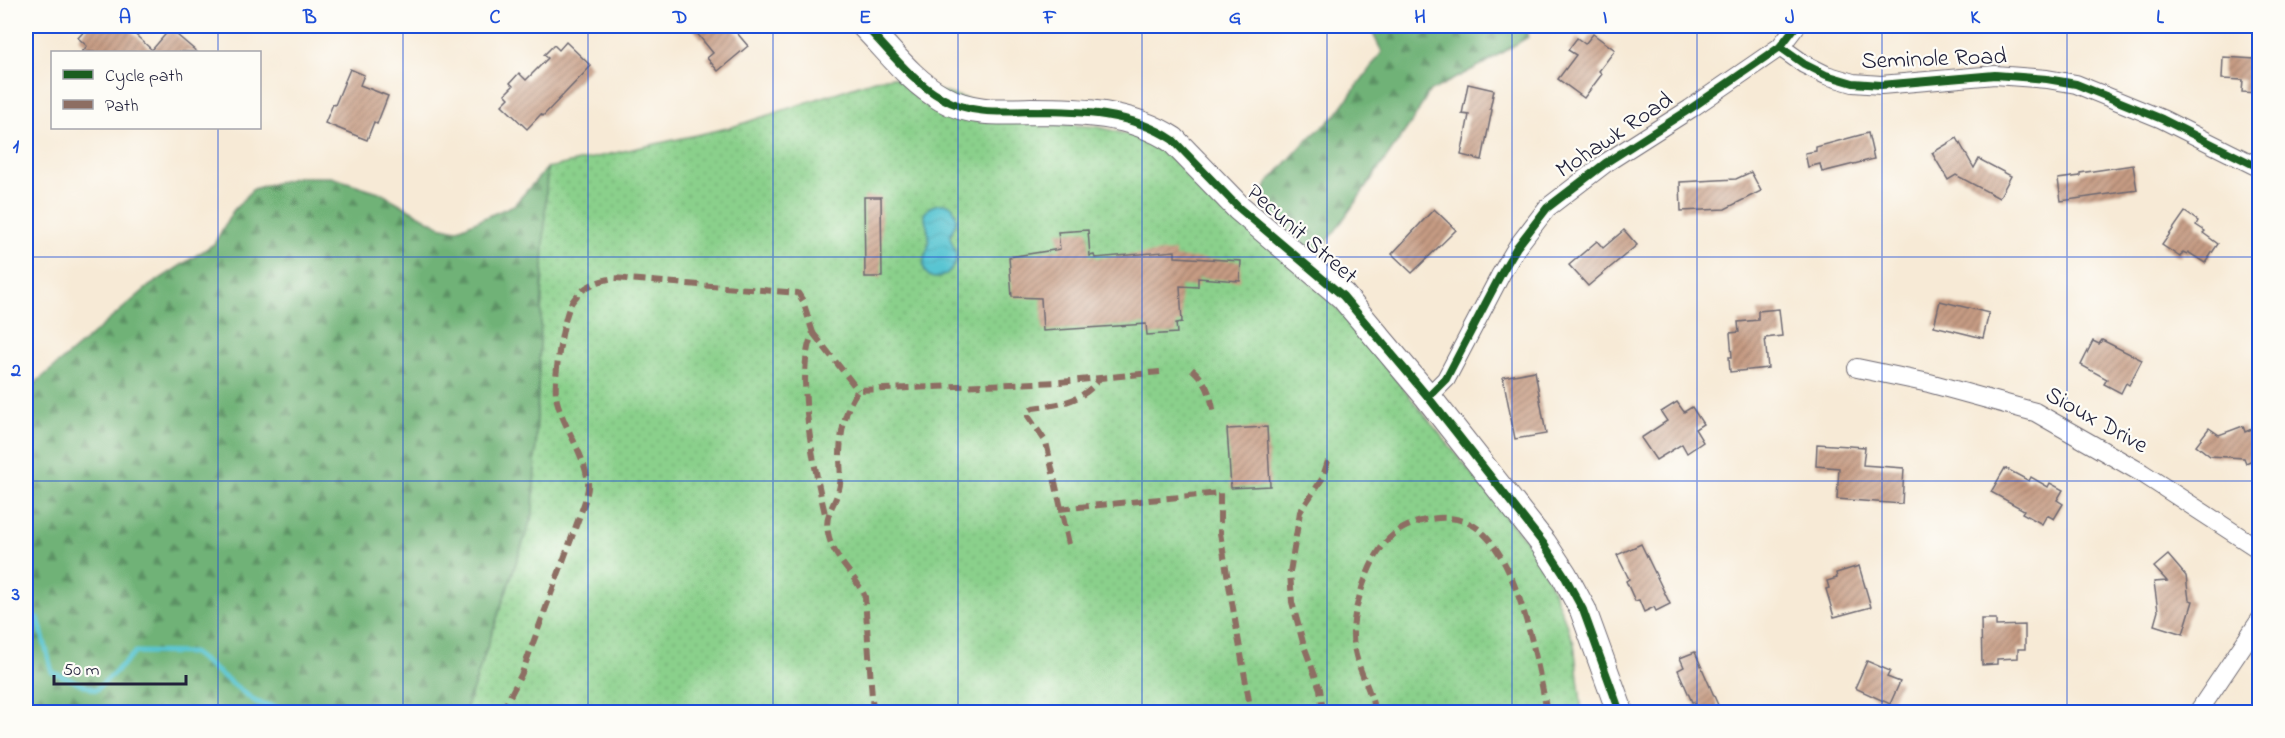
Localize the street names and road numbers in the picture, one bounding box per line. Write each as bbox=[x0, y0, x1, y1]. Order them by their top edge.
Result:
street label: Seminole Road bbox=[1861, 40, 2008, 80]
street label: Mohawk Road bbox=[1549, 84, 1681, 188]
street label: Pecunit Street bbox=[1237, 176, 1365, 294]
street label: Sioux Drive bbox=[2038, 378, 2154, 464]

